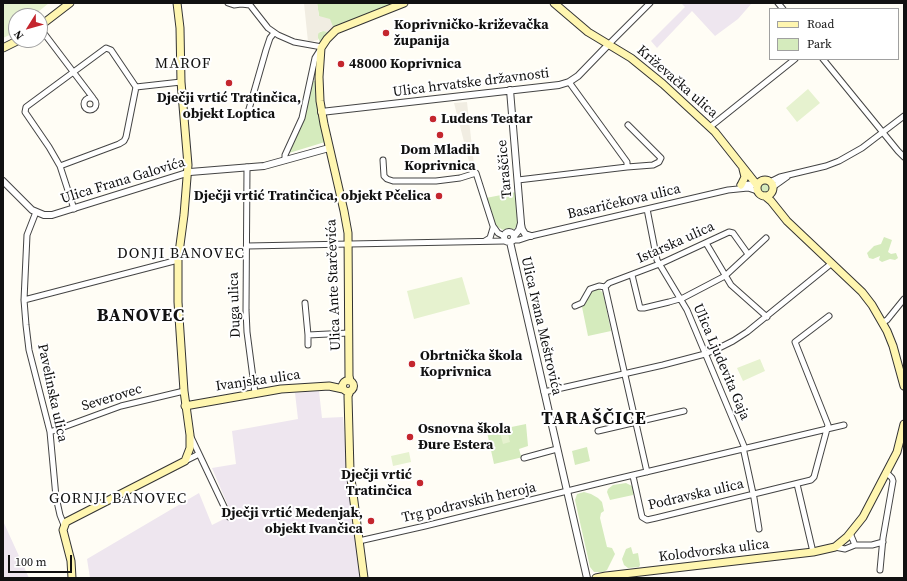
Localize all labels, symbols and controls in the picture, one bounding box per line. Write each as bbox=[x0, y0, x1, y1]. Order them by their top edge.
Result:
north arrow bbox=[8, 8, 48, 48]
legend bbox=[769, 8, 899, 60]
text: Road bbox=[807, 16, 834, 32]
place label: Koprivničko-križevačka županija bbox=[394, 17, 549, 50]
text: N bbox=[10, 27, 27, 43]
marker: Koprivničko-križevačka županija bbox=[381, 28, 391, 38]
text: Park bbox=[807, 36, 832, 52]
street label: Križevačka ulica bbox=[633, 42, 721, 122]
district label: MAROF bbox=[155, 55, 211, 73]
place label: 48000 Koprivnica bbox=[349, 56, 461, 72]
marker: 48000 Koprivnica bbox=[336, 59, 346, 69]
street label: Ulica hrvatske državnosti bbox=[392, 65, 550, 101]
marker: Dječji vrtić Tratinčica, objekt Loptica bbox=[224, 78, 234, 88]
place label: Dječji vrtić Tratinčica, objekt Loptica bbox=[157, 90, 301, 122]
place label: Ludens Teatar bbox=[441, 111, 532, 127]
marker: Ludens Teatar bbox=[428, 114, 438, 124]
marker: Dom Mladih Koprivnica bbox=[435, 130, 445, 140]
street label: Taraščice bbox=[494, 139, 516, 199]
place label: Dom Mladih Koprivnica bbox=[400, 142, 480, 174]
street label: Ulica Frana Galovića bbox=[59, 154, 187, 208]
street label: Basaričekova ulica bbox=[566, 181, 682, 223]
place label: Dječji vrtić Tratinčica, objekt Pčelica bbox=[194, 188, 431, 204]
marker: Dječji vrtić Tratinčica, objekt Pčelica bbox=[434, 191, 444, 201]
street label: Istarska ulica bbox=[635, 218, 717, 268]
street label: Ulica Ante Starčevića bbox=[323, 219, 345, 351]
district label: DONJI BANOVEC bbox=[117, 245, 245, 263]
street label: Ulica Ivana Meštrovića bbox=[517, 255, 565, 397]
street label: Duga ulica bbox=[225, 272, 245, 338]
street label: Ulica Ljudevita Gaja bbox=[689, 301, 753, 423]
district label: BANOVEC bbox=[97, 305, 185, 327]
street label: Pavelinska ulica bbox=[33, 342, 71, 444]
place label: Obrtnička škola Koprivnica bbox=[420, 348, 522, 380]
marker: Obrtnička škola Koprivnica bbox=[407, 359, 417, 369]
street label: Ivanjska ulica bbox=[215, 367, 301, 395]
street label: Severovec bbox=[80, 381, 144, 415]
district label: TARAŠČICE bbox=[541, 408, 647, 430]
place label: Osnovna škola Đure Estera bbox=[418, 421, 511, 454]
marker: Osnovna škola Đure Estera bbox=[405, 432, 415, 442]
place label: Dječji vrtić Tratinčica bbox=[341, 467, 412, 500]
street label: Podravska ulica bbox=[647, 476, 745, 514]
marker: Dječji vrtić Tratinčica bbox=[415, 478, 425, 488]
street label: Trg podravskih heroja bbox=[400, 479, 538, 527]
district label: GORNJI BANOVEC bbox=[49, 490, 187, 508]
place label: Dječji vrtić Medenjak, objekt Ivančica bbox=[221, 505, 363, 538]
marker: Dječji vrtić Medenjak, objekt Ivančica bbox=[366, 516, 376, 526]
street label: Kolodvorska ulica bbox=[658, 536, 770, 566]
scale bar bbox=[10, 547, 74, 573]
text: 100 m bbox=[15, 554, 47, 570]

